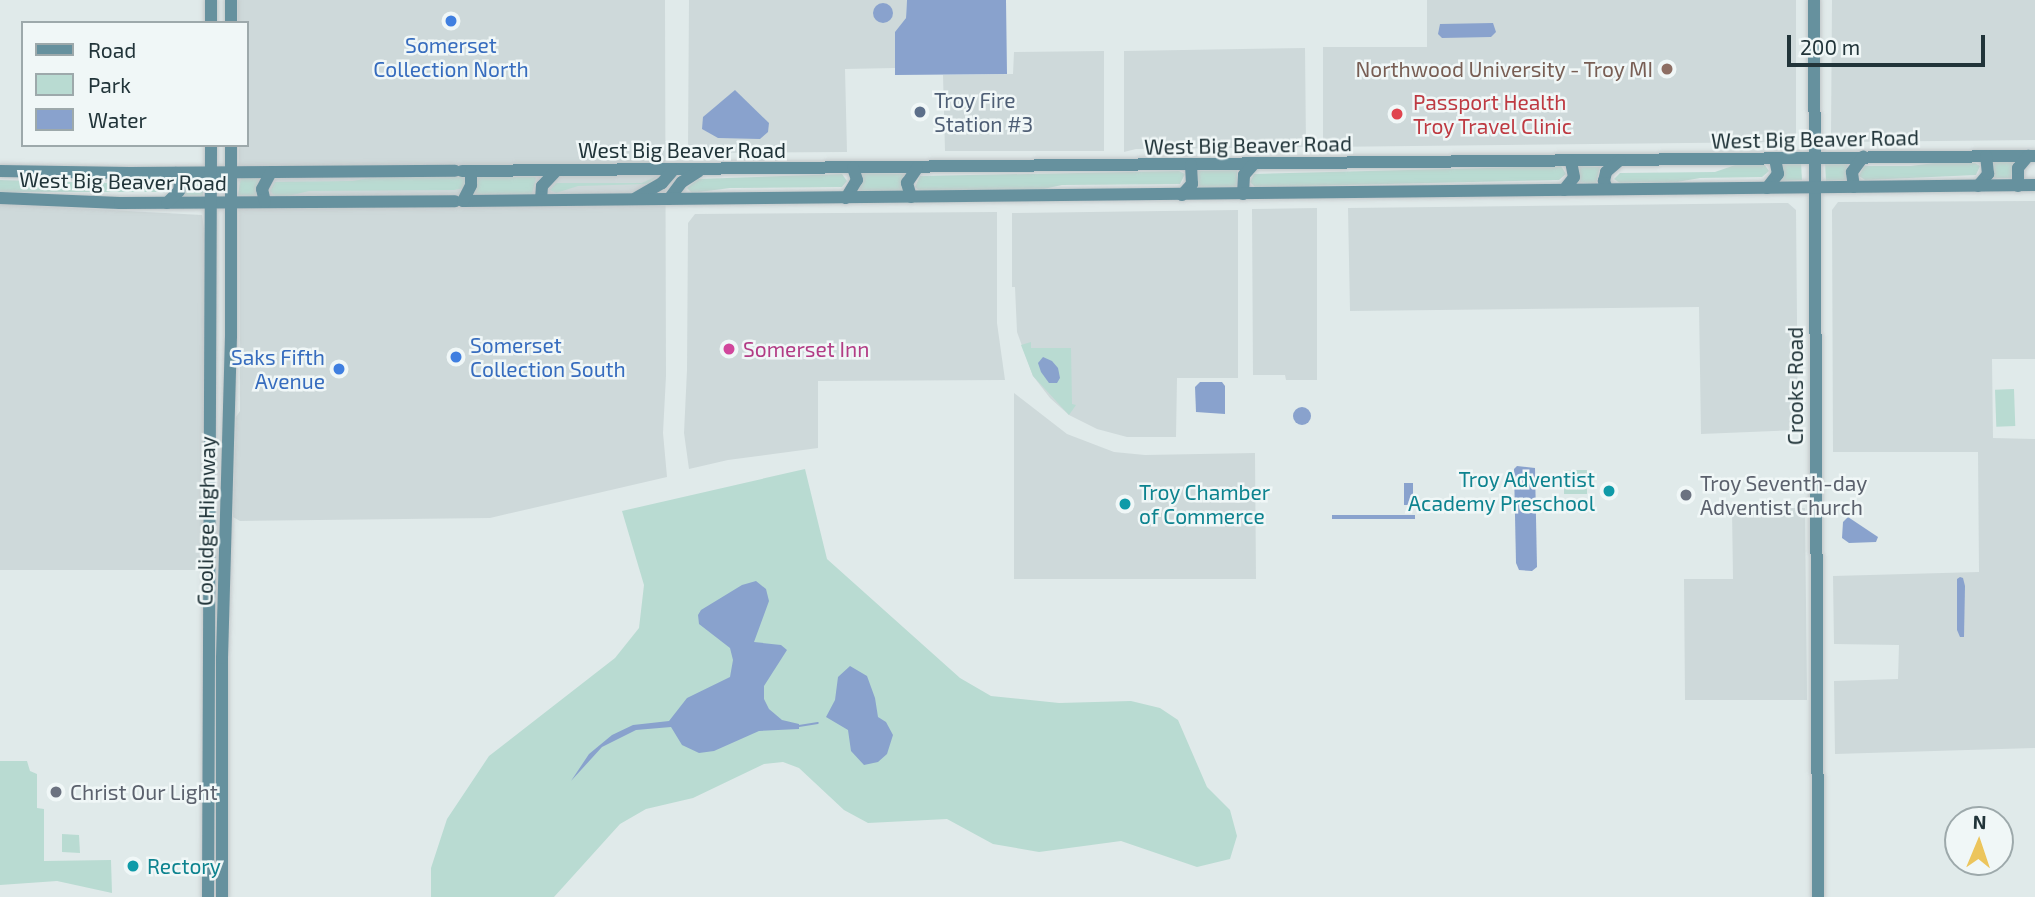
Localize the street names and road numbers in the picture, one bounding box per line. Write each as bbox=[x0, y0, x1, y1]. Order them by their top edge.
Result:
street label: West Big Beaver Road bbox=[1711, 125, 1919, 153]
street label: West Big Beaver Road bbox=[1144, 131, 1352, 159]
street label: West Big Beaver Road bbox=[578, 137, 786, 163]
street label: West Big Beaver Road bbox=[19, 167, 227, 195]
street label: Crooks Road bbox=[1782, 327, 1808, 445]
street label: Coolidge Highway bbox=[192, 436, 220, 606]

